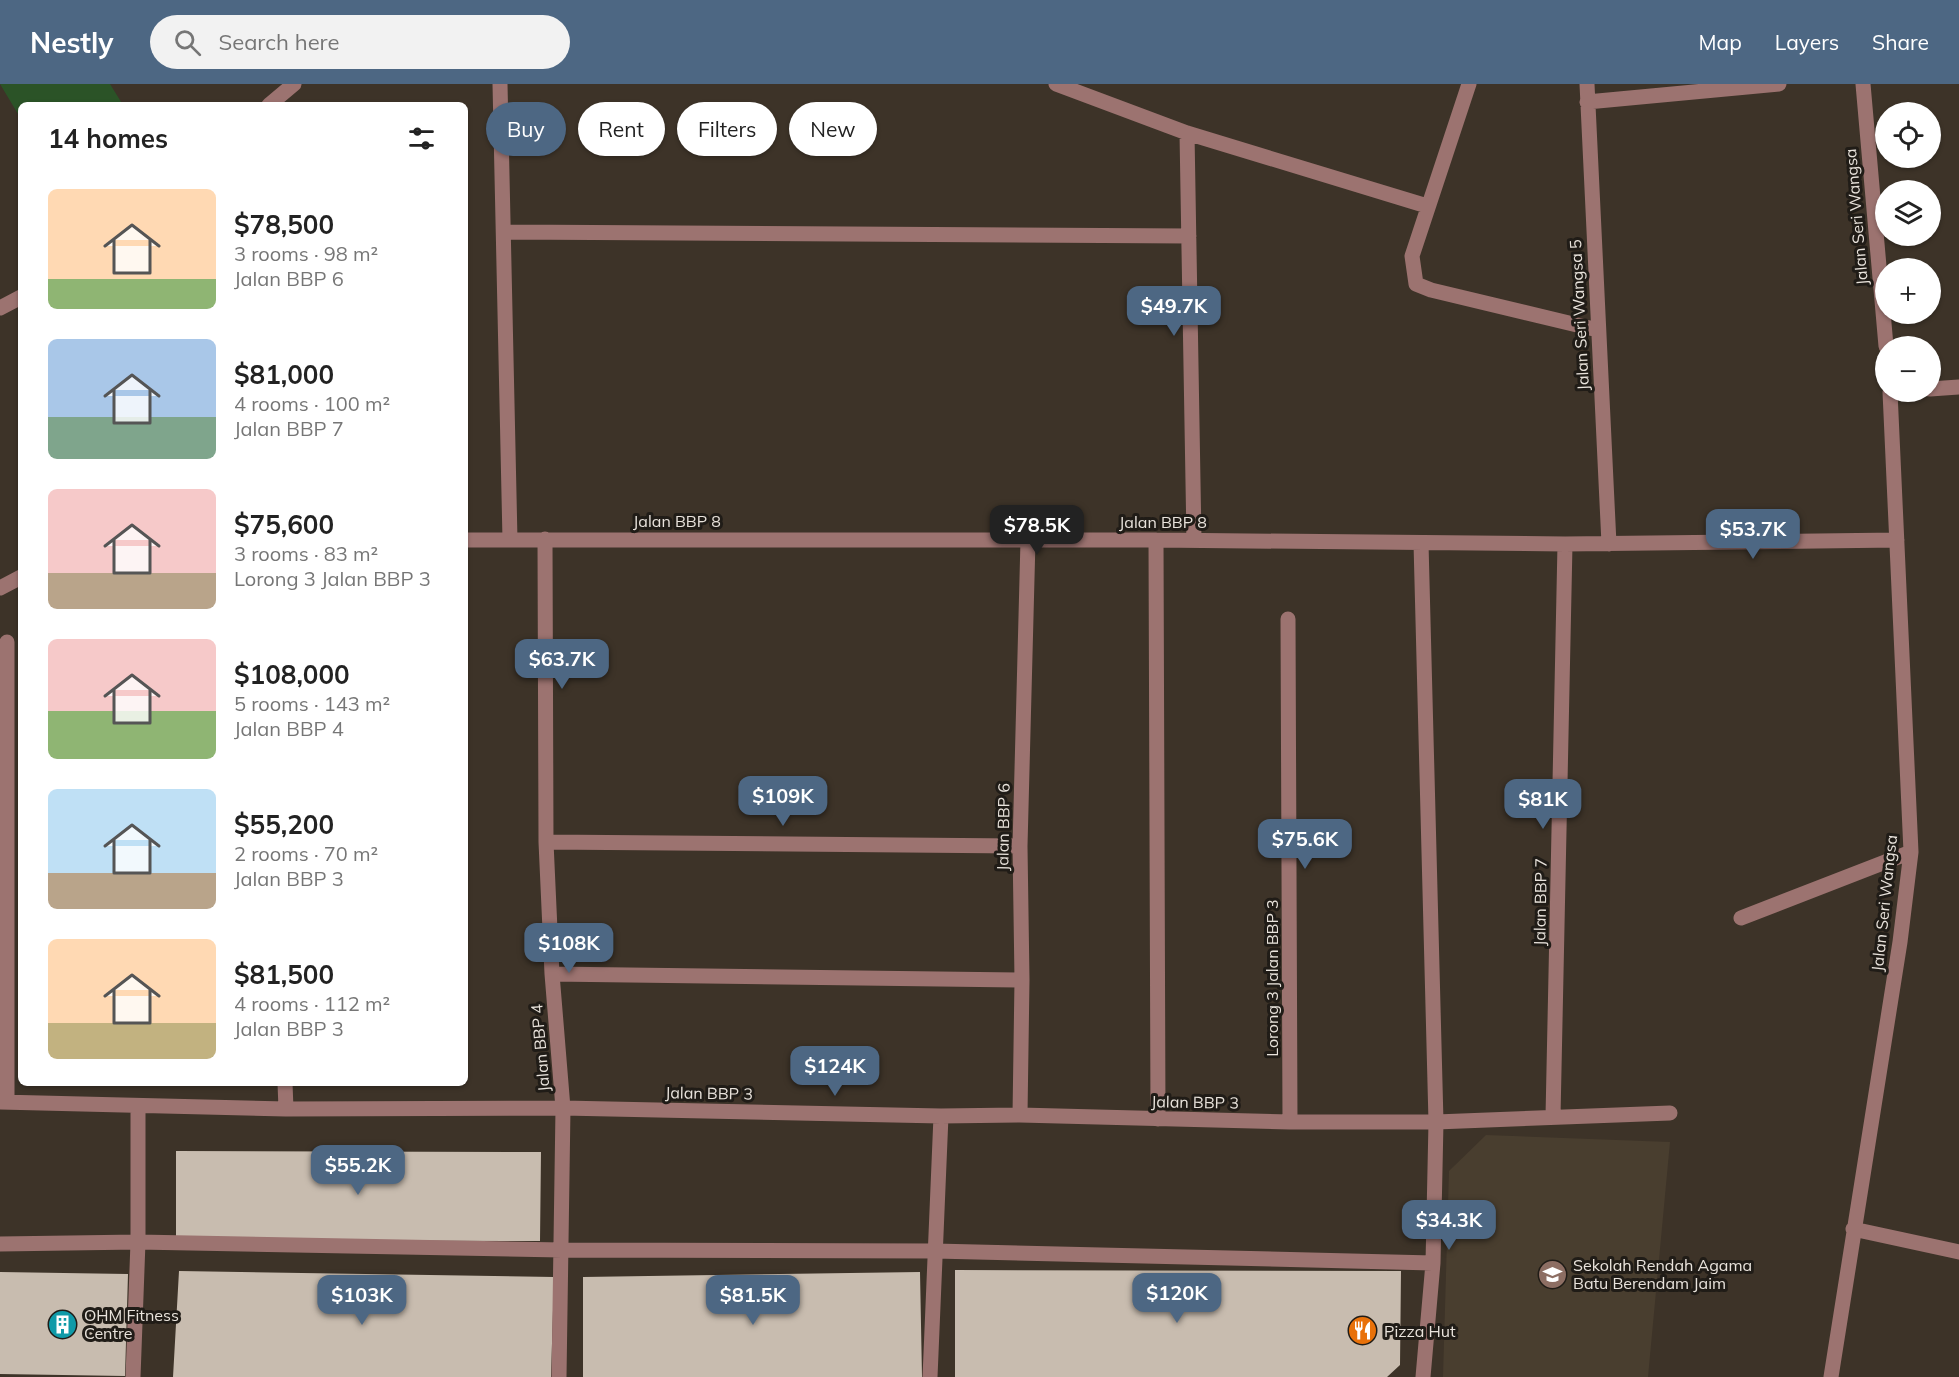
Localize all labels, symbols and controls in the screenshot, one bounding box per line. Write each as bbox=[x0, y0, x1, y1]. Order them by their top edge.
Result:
search box bbox=[150, 15, 570, 69]
text: Nestly bbox=[30, 25, 114, 60]
icon: search bbox=[171, 26, 204, 59]
text: Search here bbox=[219, 28, 339, 56]
text: Map bbox=[1699, 29, 1742, 55]
text: Layers bbox=[1775, 29, 1839, 55]
text: Share bbox=[1872, 29, 1929, 55]
chip: Buy bbox=[486, 102, 566, 156]
chip: Rent bbox=[578, 102, 665, 156]
chip: Filters bbox=[677, 102, 777, 156]
chip: New bbox=[789, 102, 877, 156]
map controls bbox=[1875, 102, 1941, 402]
button: locate bbox=[1875, 102, 1941, 168]
text: 14 homes bbox=[48, 122, 168, 155]
icon: filters bbox=[405, 122, 438, 155]
street label: Jalan Seri Wangsa bbox=[1840, 148, 1872, 286]
button: layers bbox=[1875, 180, 1941, 246]
text: $78,500 bbox=[234, 208, 334, 241]
icon: home bbox=[96, 213, 168, 285]
street label: Jalan Seri Wangsa 5 bbox=[1565, 239, 1593, 391]
text: 3 rooms · 98 m² bbox=[234, 241, 378, 266]
button: + bbox=[1875, 258, 1941, 324]
text: Jalan BBP 6 bbox=[234, 266, 344, 291]
pin: $49.7K bbox=[1125, 286, 1223, 337]
text: $49.7K bbox=[1141, 293, 1207, 318]
button: − bbox=[1875, 336, 1941, 402]
text: $81,000 bbox=[234, 358, 334, 391]
icon: home bbox=[96, 363, 168, 435]
text: 4 rooms · 100 m² bbox=[234, 391, 390, 416]
text: Jalan BBP 7 bbox=[234, 416, 344, 441]
pin: $78.5K bbox=[988, 505, 1086, 556]
text: $75,600 bbox=[234, 508, 334, 541]
pin: $53.7K bbox=[1704, 509, 1802, 560]
street label: Jalan BBP 8 bbox=[633, 511, 721, 531]
text: $78.5K bbox=[1004, 512, 1070, 537]
street label: Jalan BBP 8 bbox=[1119, 512, 1207, 532]
icon: home bbox=[96, 513, 168, 585]
text: $53.7K bbox=[1720, 516, 1786, 541]
text: 3 rooms · 83 m² bbox=[234, 541, 378, 566]
text: Lorong 3 Jalan BBP 3 bbox=[234, 566, 431, 591]
pin: $63.7K bbox=[513, 639, 611, 690]
text: $63.7K bbox=[529, 646, 595, 671]
text: $108,000 bbox=[234, 658, 350, 691]
icon: home bbox=[96, 663, 168, 735]
text: 5 rooms · 143 m² bbox=[234, 691, 390, 716]
text: Jalan BBP 4 bbox=[234, 716, 344, 741]
pin: $109K bbox=[741, 776, 825, 827]
pin: $81K bbox=[1507, 779, 1579, 830]
text: $109K bbox=[752, 783, 814, 808]
street label: Jalan BBP 6 bbox=[992, 783, 1014, 871]
text: $81K bbox=[1518, 786, 1568, 811]
text: $55,200 bbox=[234, 808, 334, 841]
icon: home bbox=[96, 813, 168, 885]
pin: $75.6K bbox=[1256, 819, 1354, 870]
text: $75.6K bbox=[1272, 826, 1338, 851]
street label: Jalan Seri Wangsa bbox=[1867, 834, 1901, 972]
text: 2 rooms · 70 m² bbox=[234, 841, 378, 866]
street label: Jalan BBP 7 bbox=[1529, 858, 1551, 946]
text: Jalan BBP 3 bbox=[234, 866, 344, 891]
street label: Lorong 3 Jalan BBP 3 bbox=[1262, 899, 1282, 1057]
pin: $108K bbox=[527, 923, 611, 974]
text: $108K bbox=[538, 930, 600, 955]
text: $81,500 bbox=[234, 958, 334, 991]
icon: home bbox=[96, 963, 168, 1035]
text: 4 rooms · 112 m² bbox=[234, 991, 390, 1016]
street label: Jalan BBP 4 bbox=[526, 1003, 554, 1093]
text: Jalan BBP 3 bbox=[234, 1016, 344, 1041]
pin: $124K bbox=[793, 1046, 877, 1097]
text: $124K bbox=[804, 1053, 866, 1078]
street label: Jalan BBP 3 bbox=[665, 1082, 753, 1104]
street label: Jalan BBP 3 bbox=[1151, 1091, 1239, 1113]
pin: $55.2K bbox=[309, 1145, 407, 1196]
text: $55.2K bbox=[325, 1152, 391, 1177]
pin: $34.3K bbox=[1400, 1200, 1498, 1251]
text: $34.3K bbox=[1416, 1207, 1482, 1232]
place label: Sekolah Rendah Agama Batu Berendam Jaim bbox=[1573, 1255, 1752, 1293]
school or university icon: Sekolah Rendah Agama Batu Berendam Jaim bbox=[1536, 1258, 1568, 1290]
pin: $120K bbox=[1135, 1273, 1219, 1324]
pin: $103K bbox=[320, 1275, 404, 1326]
pin: $81.5K bbox=[704, 1275, 802, 1326]
text: $120K bbox=[1146, 1280, 1208, 1305]
text: $103K bbox=[331, 1282, 393, 1307]
text: $81.5K bbox=[720, 1282, 786, 1307]
place label: OHM Fitness Centre bbox=[84, 1305, 179, 1343]
building icon: OHM Fitness Centre bbox=[47, 1308, 79, 1340]
restaurant icon: Pizza Hut bbox=[1347, 1315, 1379, 1347]
place label: Pizza Hut bbox=[1384, 1321, 1456, 1341]

